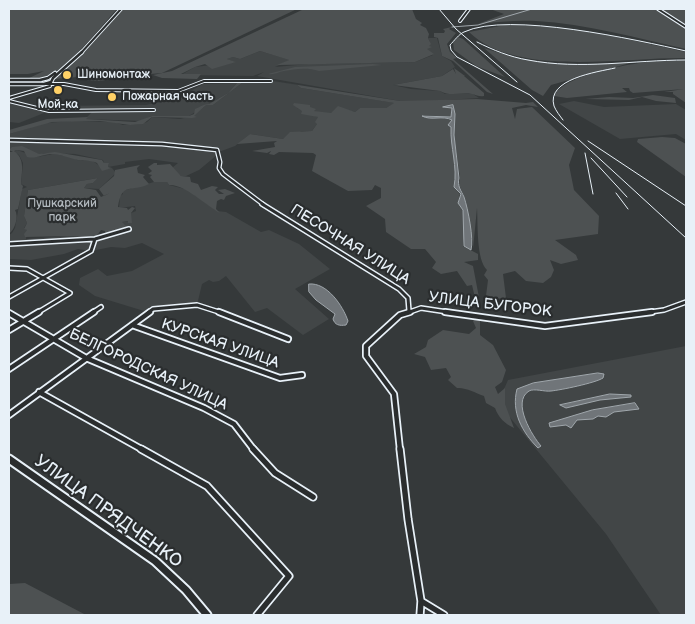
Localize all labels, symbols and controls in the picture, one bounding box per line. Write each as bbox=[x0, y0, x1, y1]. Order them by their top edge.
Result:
place label: Шиномонтаж bbox=[77, 68, 150, 82]
marker: Шиномонтаж bbox=[61, 69, 73, 81]
marker: Мой-ка bbox=[52, 84, 64, 96]
place label: Пожарная часть bbox=[122, 90, 214, 104]
marker: Пожарная часть bbox=[106, 91, 118, 103]
place label: Мой-ка bbox=[38, 98, 78, 112]
park label: Пушкарский парк bbox=[27, 197, 97, 225]
street label: ПЕСОЧНАЯ УЛИЦА bbox=[287, 201, 413, 289]
street label: УЛИЦА БУГОРОК bbox=[428, 289, 552, 321]
street label: КУРСКАЯ УЛИЦА bbox=[159, 315, 281, 373]
street label: БЕЛГОРОДСКАЯ УЛИЦА bbox=[66, 325, 230, 415]
street label: УЛИЦА ПРЯДЧЕНКО bbox=[30, 451, 186, 573]

